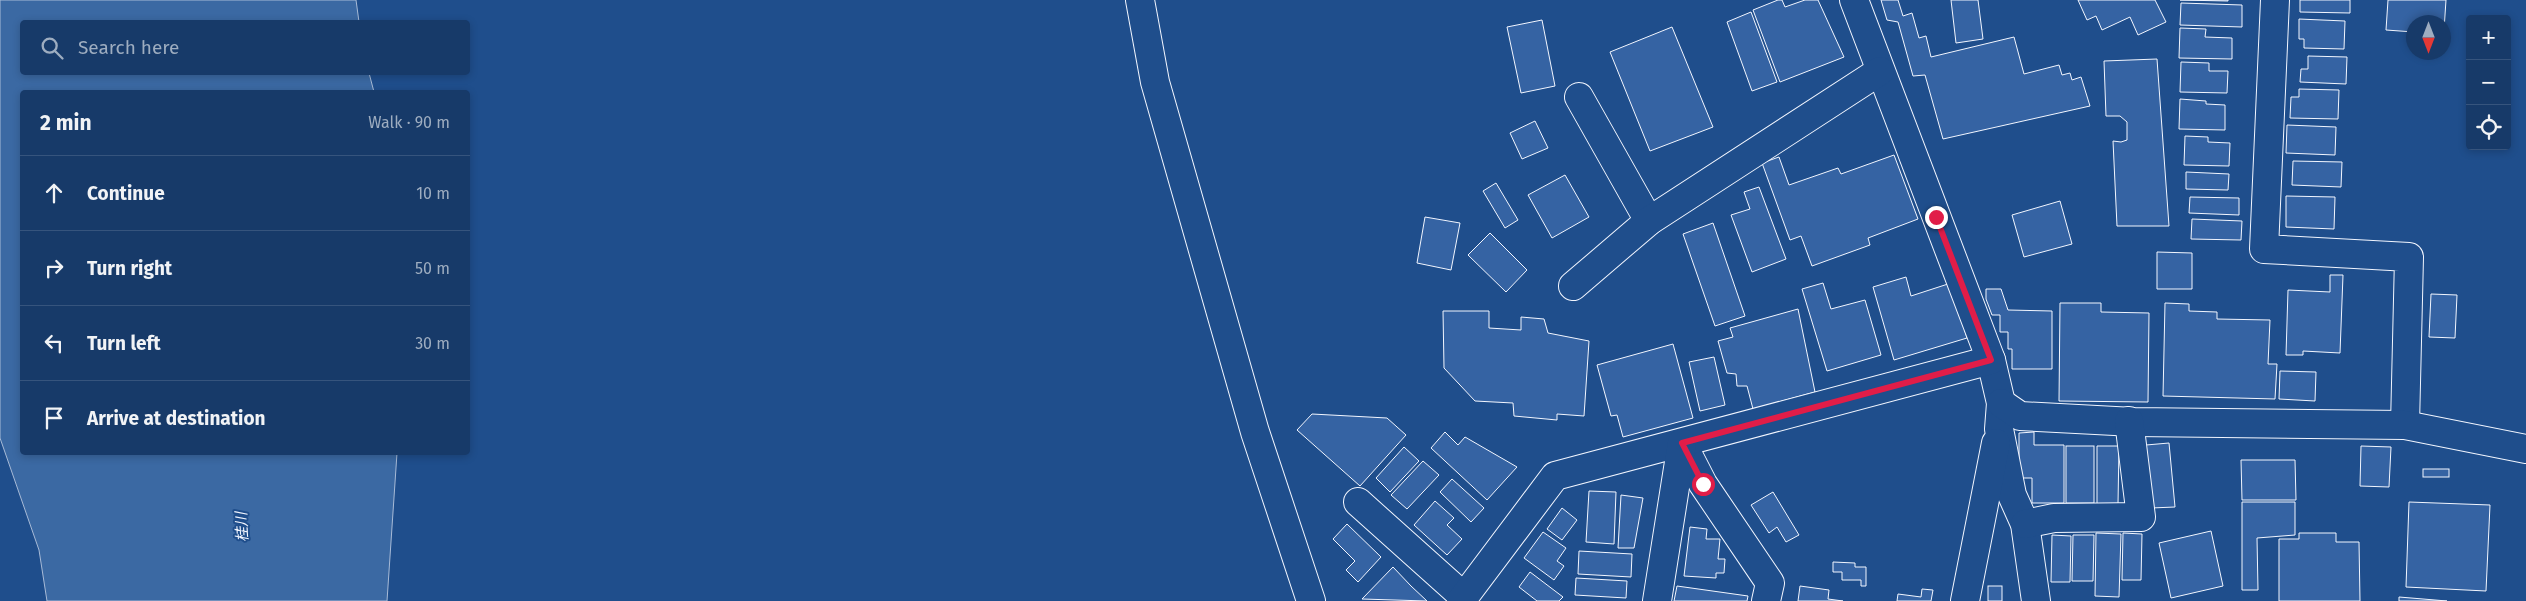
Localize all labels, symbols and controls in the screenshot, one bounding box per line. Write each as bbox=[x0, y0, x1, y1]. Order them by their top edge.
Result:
north arrow bbox=[2406, 15, 2451, 60]
map controls bbox=[2466, 15, 2511, 150]
button: + bbox=[2466, 15, 2511, 60]
search box bbox=[20, 20, 470, 75]
icon: search bbox=[38, 34, 66, 62]
text: Search here bbox=[78, 36, 179, 59]
button: − bbox=[2466, 60, 2511, 105]
button: locate bbox=[2466, 105, 2511, 150]
text: 2 min bbox=[40, 110, 92, 136]
text: Walk · 90 m bbox=[368, 113, 450, 132]
icon: ahead bbox=[40, 179, 68, 207]
text: Continue bbox=[87, 182, 165, 205]
text: 10 m bbox=[416, 184, 450, 203]
route end bbox=[1925, 206, 1948, 229]
icon: right bbox=[40, 254, 68, 282]
text: Turn right bbox=[87, 257, 172, 280]
text: 50 m bbox=[415, 259, 450, 278]
icon: left bbox=[40, 329, 68, 357]
text: Turn left bbox=[87, 332, 161, 355]
text: 30 m bbox=[415, 334, 450, 353]
icon: arrive bbox=[40, 404, 68, 432]
text: Arrive at destination bbox=[87, 407, 266, 430]
route start bbox=[1692, 473, 1715, 496]
water label: 桂川 bbox=[232, 510, 252, 542]

